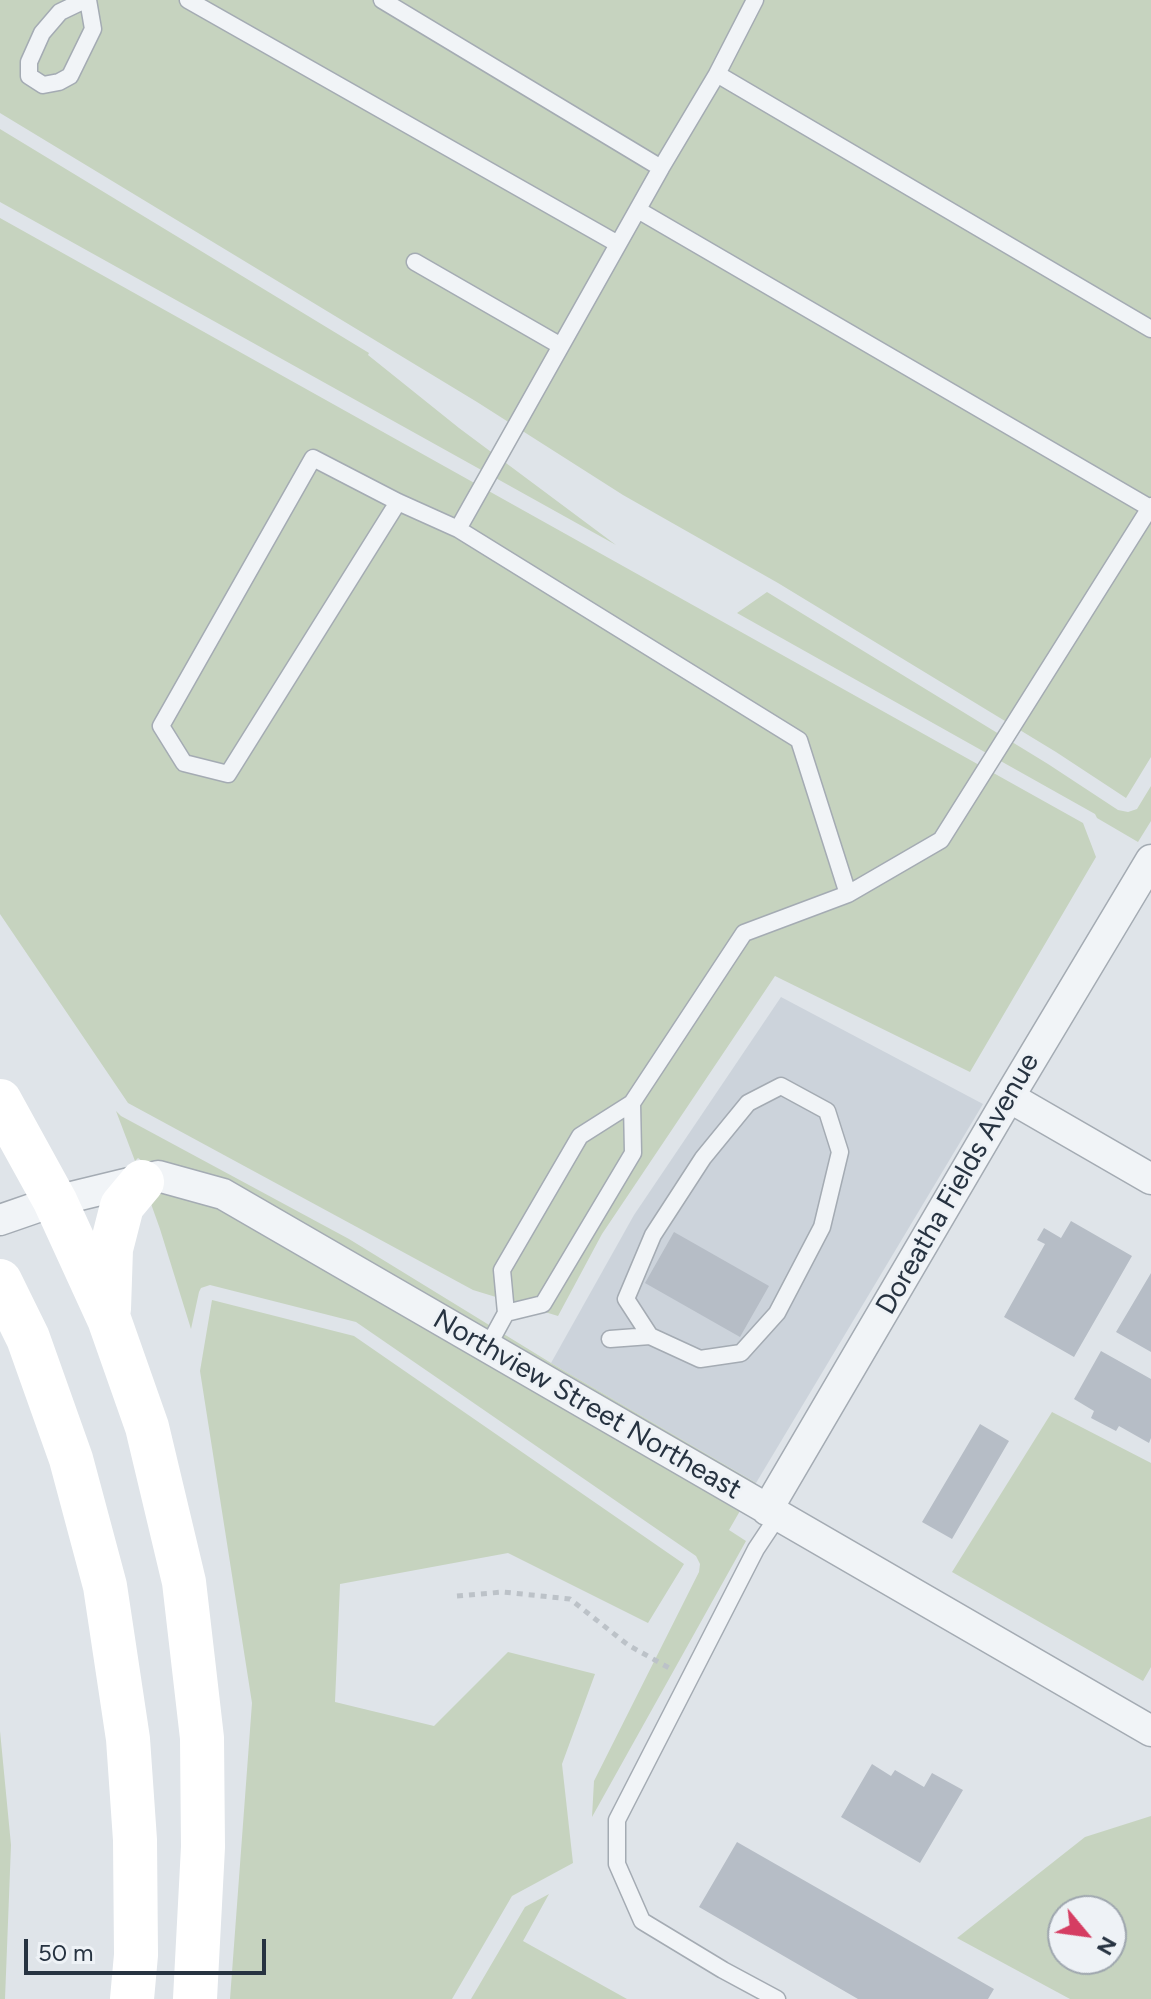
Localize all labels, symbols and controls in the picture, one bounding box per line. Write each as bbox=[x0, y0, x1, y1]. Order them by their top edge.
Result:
street label: Doreatha Fields Avenue bbox=[869, 1047, 1047, 1321]
street label: Northview Street Northeast bbox=[427, 1303, 747, 1507]
north arrow bbox=[1047, 1895, 1127, 1975]
scale bar bbox=[28, 1923, 270, 1973]
text: N bbox=[1091, 1932, 1123, 1960]
text: 50 m bbox=[38, 1938, 94, 1967]

